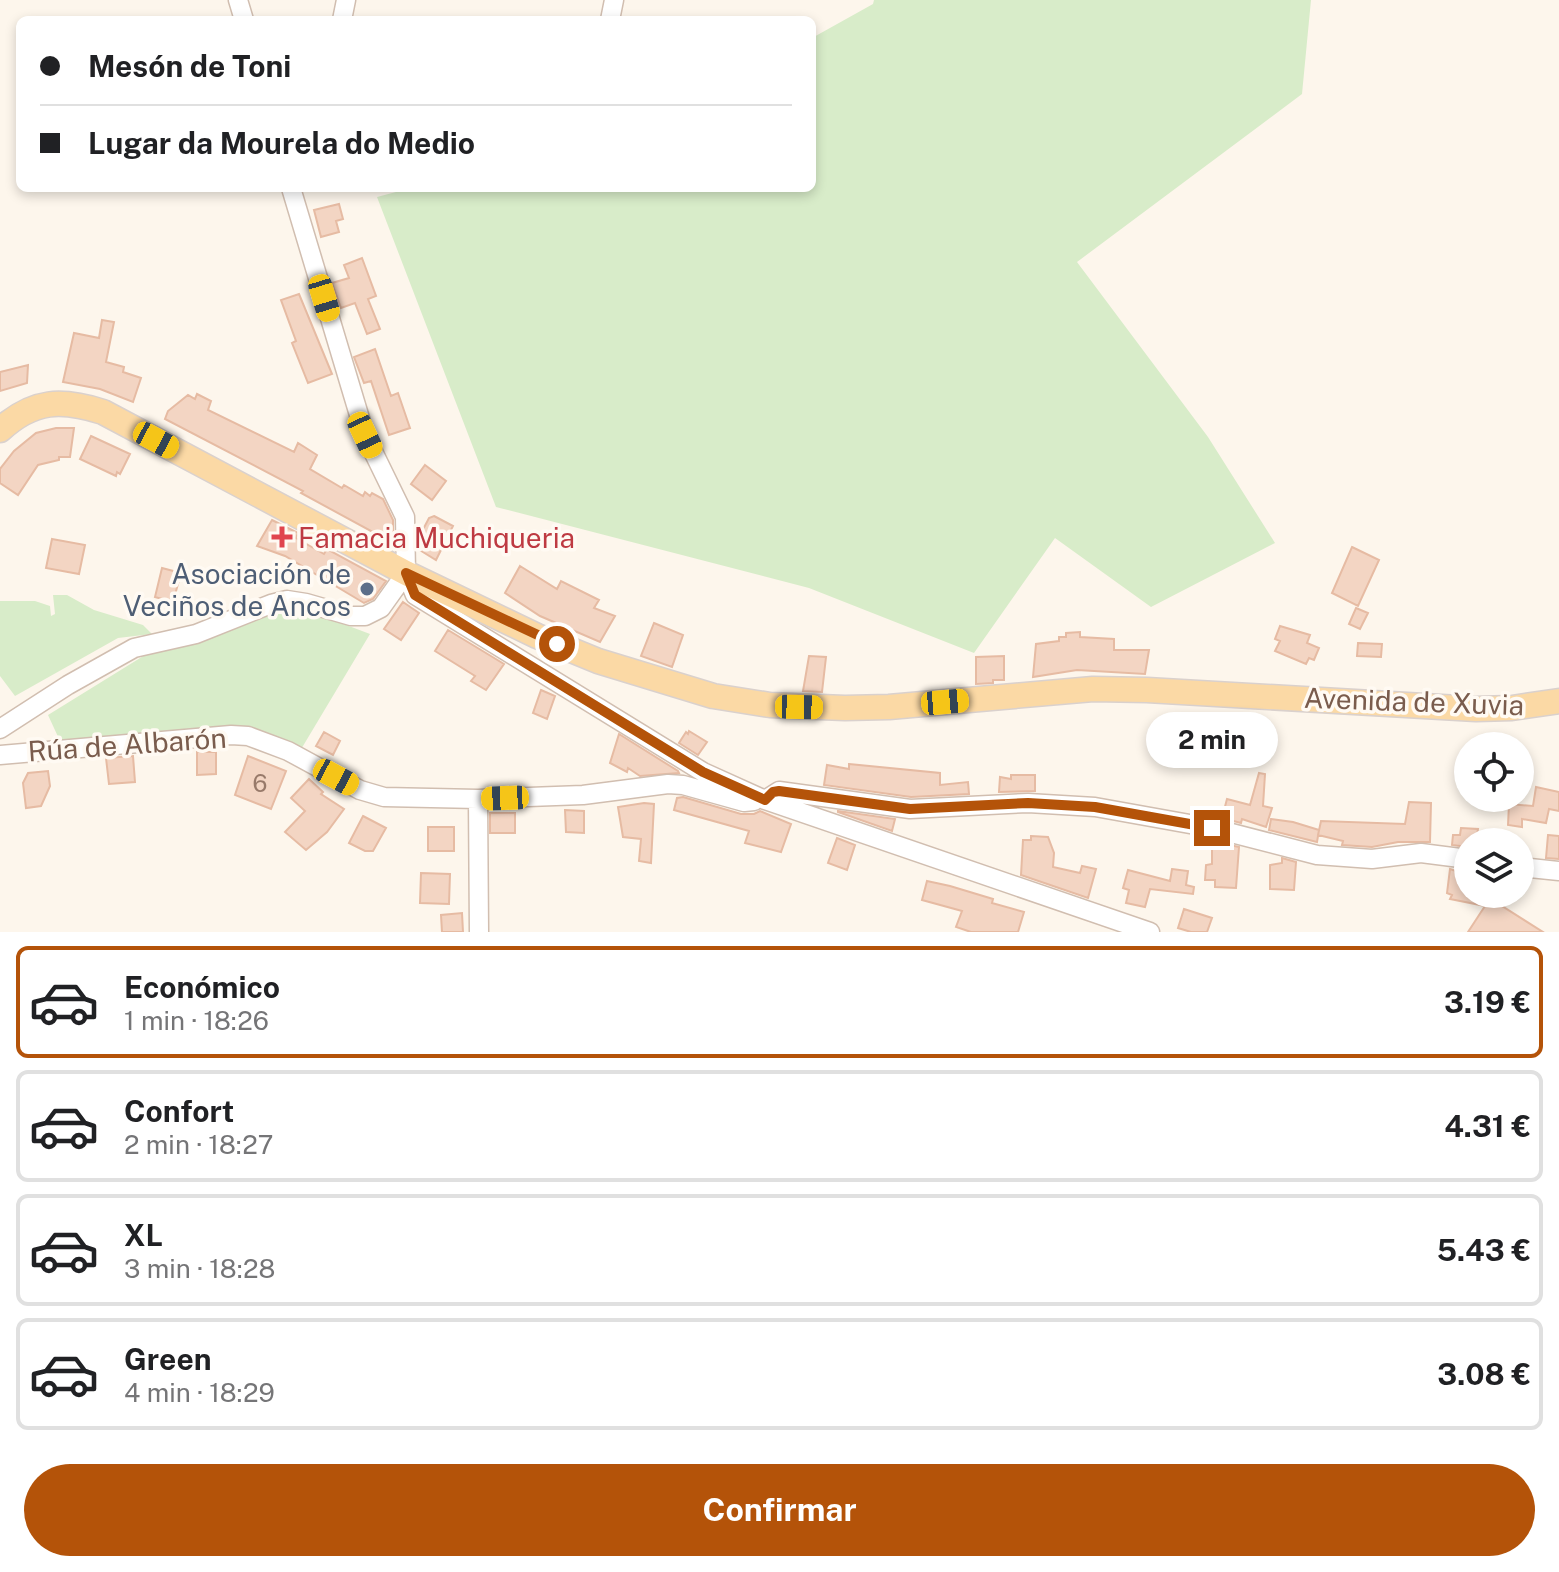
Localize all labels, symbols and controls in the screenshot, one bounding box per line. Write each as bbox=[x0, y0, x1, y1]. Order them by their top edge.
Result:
text: Mesón de Toni bbox=[88, 48, 291, 84]
text: Lugar da Mourela do Medio bbox=[88, 125, 475, 161]
car bbox=[306, 272, 342, 324]
car bbox=[344, 408, 386, 462]
car bbox=[129, 418, 183, 462]
place label: Famacia Muchiqueria bbox=[298, 521, 575, 554]
marker: Famacia Muchiqueria bbox=[273, 528, 291, 546]
place label: Asociación de Veciños de Ancos bbox=[123, 557, 351, 622]
marker: Asociación de Veciños de Ancos bbox=[358, 580, 376, 598]
route start bbox=[539, 626, 575, 662]
street label: Avenida de Xuvia bbox=[1303, 681, 1525, 721]
car bbox=[920, 688, 970, 716]
car bbox=[775, 695, 823, 719]
callout: 2 min bbox=[1146, 712, 1278, 768]
street label: Rúa de Albarón bbox=[27, 721, 227, 767]
text: 2 min bbox=[1178, 724, 1246, 755]
map controls bbox=[1454, 732, 1534, 908]
button: locate bbox=[1454, 732, 1534, 812]
car bbox=[309, 755, 363, 799]
house number: 6 bbox=[253, 769, 267, 797]
car bbox=[481, 785, 529, 811]
route end bbox=[1194, 810, 1230, 846]
button: layers bbox=[1454, 828, 1534, 908]
icon: car bbox=[28, 966, 100, 1038]
text: Económico bbox=[124, 969, 280, 1005]
text: 3.19 € bbox=[1444, 984, 1531, 1020]
text: 1 min · 18:26 bbox=[124, 1005, 269, 1036]
icon: car bbox=[28, 1090, 100, 1162]
text: Confort bbox=[124, 1093, 234, 1129]
text: 4.31 € bbox=[1444, 1108, 1531, 1144]
text: 2 min · 18:27 bbox=[124, 1129, 273, 1160]
icon: car bbox=[28, 1214, 100, 1286]
text: XL bbox=[124, 1217, 163, 1253]
text: 5.43 € bbox=[1437, 1232, 1531, 1268]
text: 3 min · 18:28 bbox=[124, 1253, 275, 1284]
icon: car bbox=[28, 1338, 100, 1410]
text: Green bbox=[124, 1341, 211, 1377]
text: 3.08 € bbox=[1437, 1356, 1531, 1392]
text: 4 min · 18:29 bbox=[124, 1377, 275, 1408]
button: Confirmar bbox=[24, 1464, 1535, 1556]

